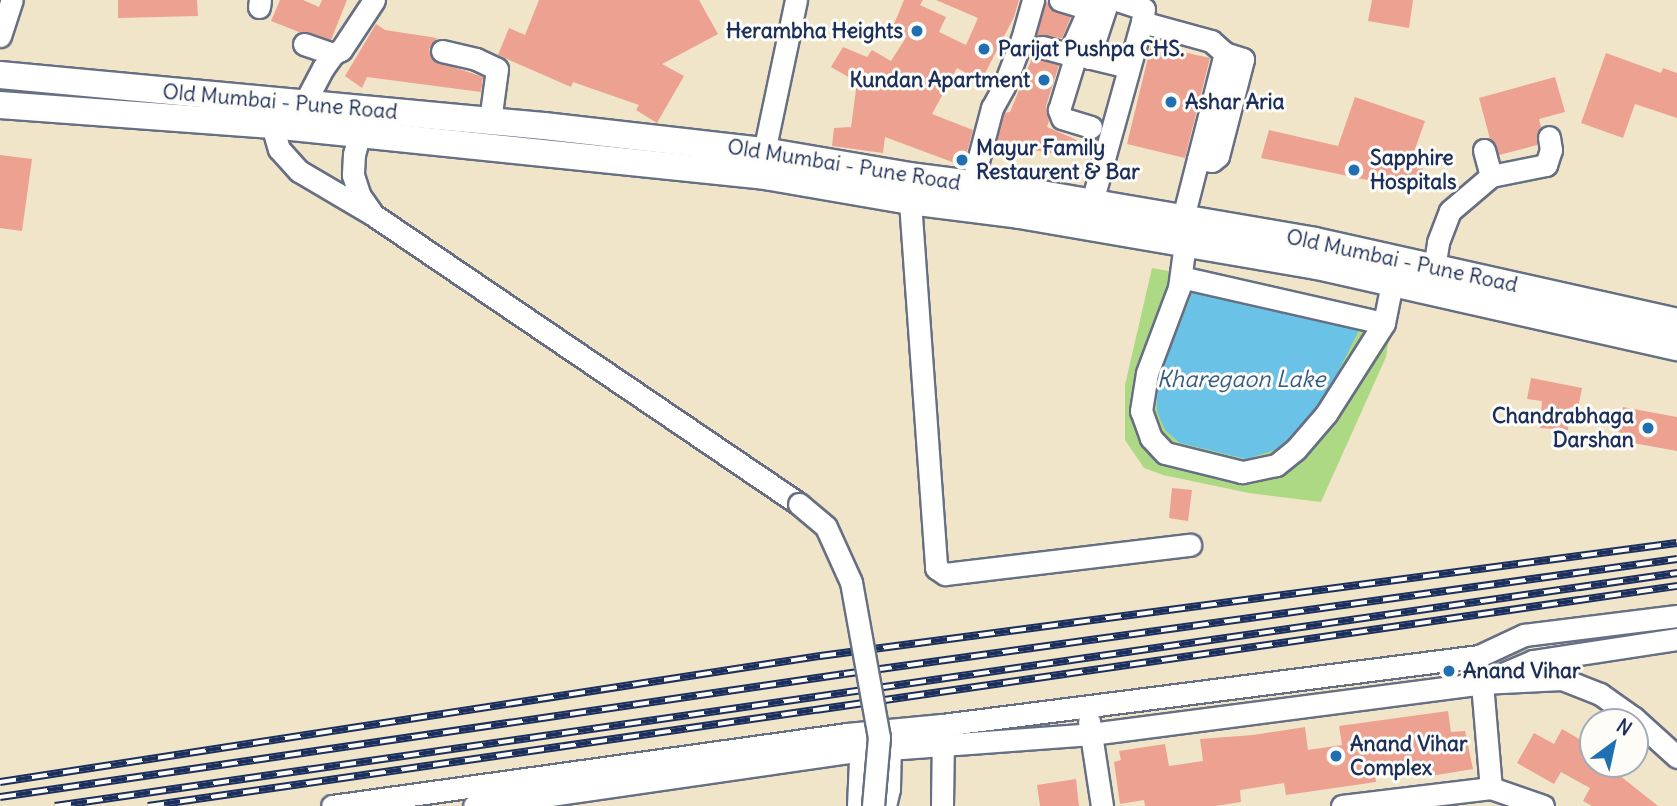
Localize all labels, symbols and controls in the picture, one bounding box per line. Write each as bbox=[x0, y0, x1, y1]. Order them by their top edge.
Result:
place label: Herambha Heights bbox=[726, 18, 903, 44]
marker: Herambha Heights bbox=[909, 23, 925, 39]
place label: Parijat Pushpa CHS. bbox=[998, 36, 1184, 62]
marker: Parijat Pushpa CHS. bbox=[976, 41, 992, 57]
place label: Kundan Apartment bbox=[849, 67, 1030, 93]
marker: Kundan Apartment bbox=[1036, 72, 1052, 88]
street label: Old Mumbai - Pune Road bbox=[161, 79, 399, 125]
place label: Ashar Aria bbox=[1185, 89, 1284, 115]
marker: Ashar Aria bbox=[1163, 94, 1179, 110]
street label: Old Mumbai - Pune Road bbox=[726, 134, 962, 196]
place label: Mayur Family Restaurent & Bar bbox=[976, 135, 1140, 185]
place label: Sapphire Hospitals bbox=[1370, 145, 1456, 195]
marker: Mayur Family Restaurent & Bar bbox=[954, 152, 970, 168]
marker: Sapphire Hospitals bbox=[1344, 160, 1364, 180]
street label: Old Mumbai - Pune Road bbox=[1284, 224, 1520, 298]
water label: Kharegaon Lake bbox=[1157, 365, 1325, 393]
place label: Chandrabhaga Darshan bbox=[1492, 403, 1634, 453]
marker: Chandrabhaga Darshan bbox=[1640, 420, 1656, 436]
place label: Anand Vihar bbox=[1463, 658, 1581, 684]
marker: Anand Vihar bbox=[1441, 663, 1457, 679]
north arrow bbox=[1579, 708, 1649, 778]
text: N bbox=[1612, 713, 1636, 741]
place label: Anand Vihar Complex bbox=[1350, 731, 1468, 781]
marker: Anand Vihar Complex bbox=[1328, 748, 1344, 764]

